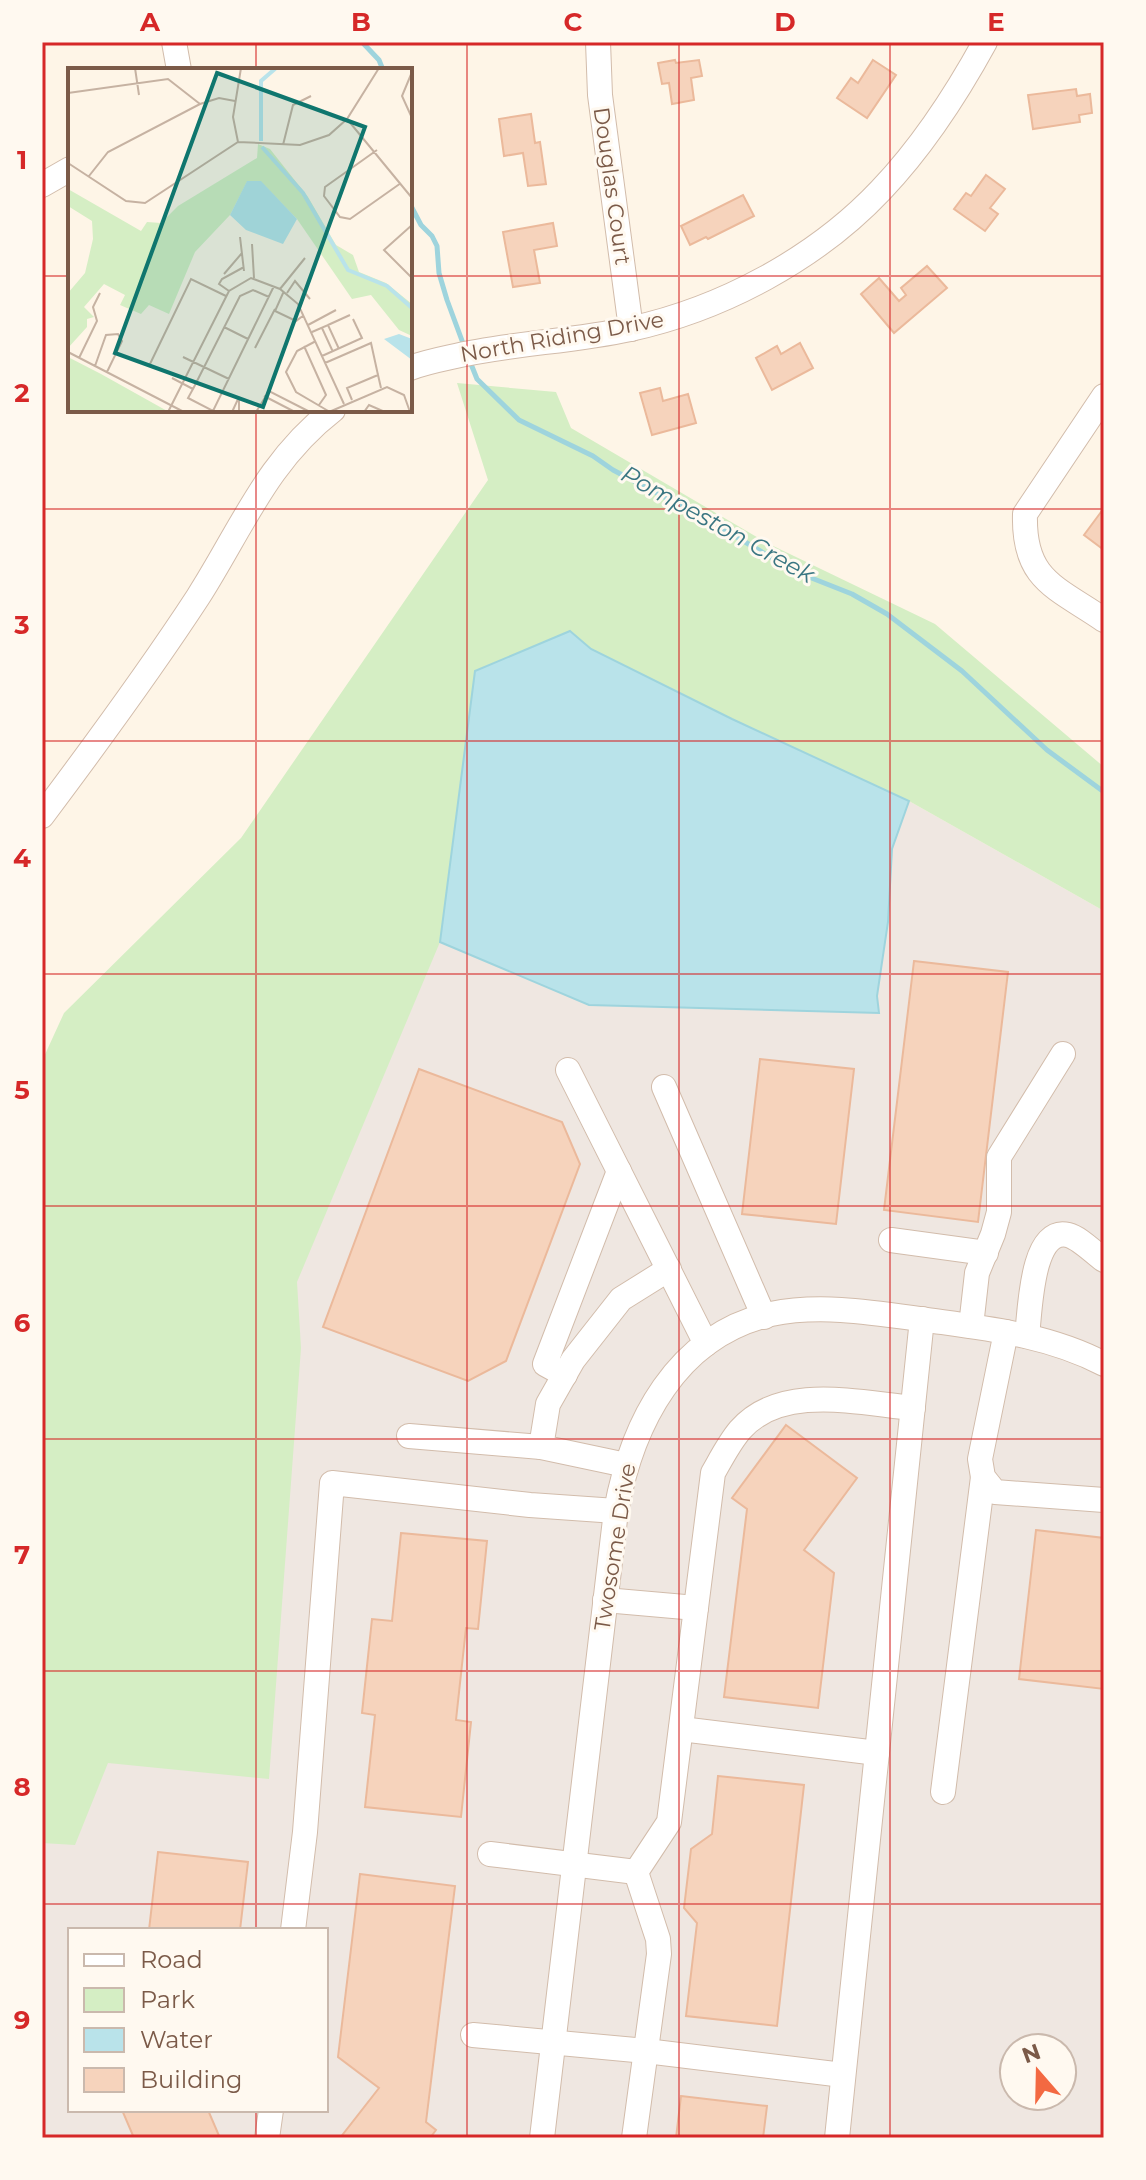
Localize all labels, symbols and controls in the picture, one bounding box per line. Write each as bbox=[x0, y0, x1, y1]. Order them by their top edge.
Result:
text: A bbox=[139, 6, 161, 38]
text: B bbox=[351, 6, 371, 38]
text: C bbox=[564, 6, 583, 38]
text: D bbox=[774, 6, 796, 38]
text: E bbox=[987, 6, 1005, 38]
inset map bbox=[68, 68, 412, 412]
street label: Douglas Court bbox=[588, 105, 636, 267]
text: 1 bbox=[17, 144, 27, 176]
street label: North Riding Drive bbox=[458, 306, 666, 368]
text: 2 bbox=[14, 377, 30, 409]
water label: Pompeston Creek bbox=[616, 459, 821, 590]
text: 3 bbox=[13, 609, 30, 641]
text: 4 bbox=[13, 842, 31, 874]
text: 5 bbox=[14, 1074, 30, 1106]
text: 6 bbox=[14, 1307, 31, 1339]
street label: Twosome Drive bbox=[588, 1461, 642, 1633]
text: 7 bbox=[14, 1539, 30, 1571]
text: 8 bbox=[13, 1771, 31, 1803]
legend bbox=[68, 1928, 328, 2112]
text: Road bbox=[140, 1945, 203, 1974]
text: Park bbox=[140, 1985, 195, 2014]
text: 9 bbox=[14, 2004, 30, 2036]
text: Water bbox=[140, 2025, 213, 2054]
north arrow bbox=[998, 2032, 1078, 2112]
text: N bbox=[1018, 2038, 1044, 2069]
text: Building bbox=[140, 2065, 243, 2094]

